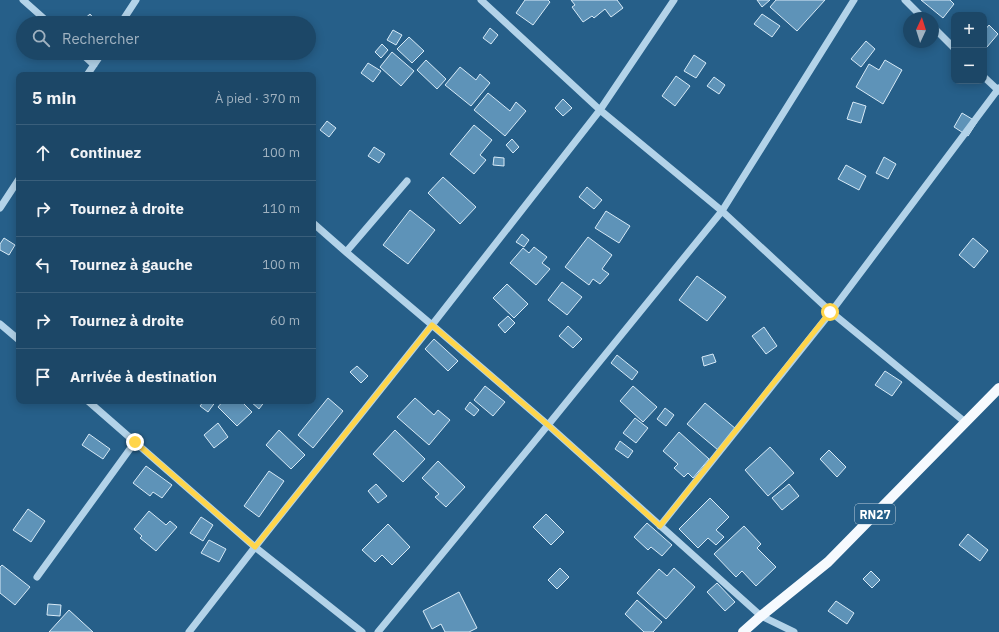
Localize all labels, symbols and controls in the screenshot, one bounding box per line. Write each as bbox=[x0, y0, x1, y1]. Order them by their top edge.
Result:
north arrow bbox=[903, 12, 939, 48]
map controls bbox=[951, 12, 987, 84]
button: + bbox=[951, 12, 987, 48]
search box bbox=[16, 16, 316, 60]
icon: search bbox=[30, 27, 52, 49]
text: Rechercher bbox=[62, 29, 139, 48]
button: − bbox=[951, 48, 987, 84]
text: 5 min bbox=[32, 87, 76, 109]
text: À pied · 370 m bbox=[215, 90, 300, 107]
icon: ahead bbox=[32, 142, 54, 164]
text: Continuez bbox=[70, 143, 141, 162]
text: 100 m bbox=[262, 144, 300, 161]
icon: right bbox=[32, 198, 54, 220]
text: Tournez à droite bbox=[70, 199, 184, 218]
text: 110 m bbox=[262, 200, 300, 217]
icon: left bbox=[32, 254, 54, 276]
text: Tournez à gauche bbox=[70, 255, 193, 274]
text: 100 m bbox=[262, 256, 300, 273]
route start bbox=[821, 303, 839, 321]
icon: right bbox=[32, 310, 54, 332]
text: Tournez à droite bbox=[70, 311, 184, 330]
text: 60 m bbox=[270, 312, 300, 329]
icon: arrive bbox=[32, 366, 54, 388]
text: Arrivée à destination bbox=[70, 367, 217, 386]
route end bbox=[126, 433, 144, 451]
road number: RN27 bbox=[855, 504, 895, 524]

